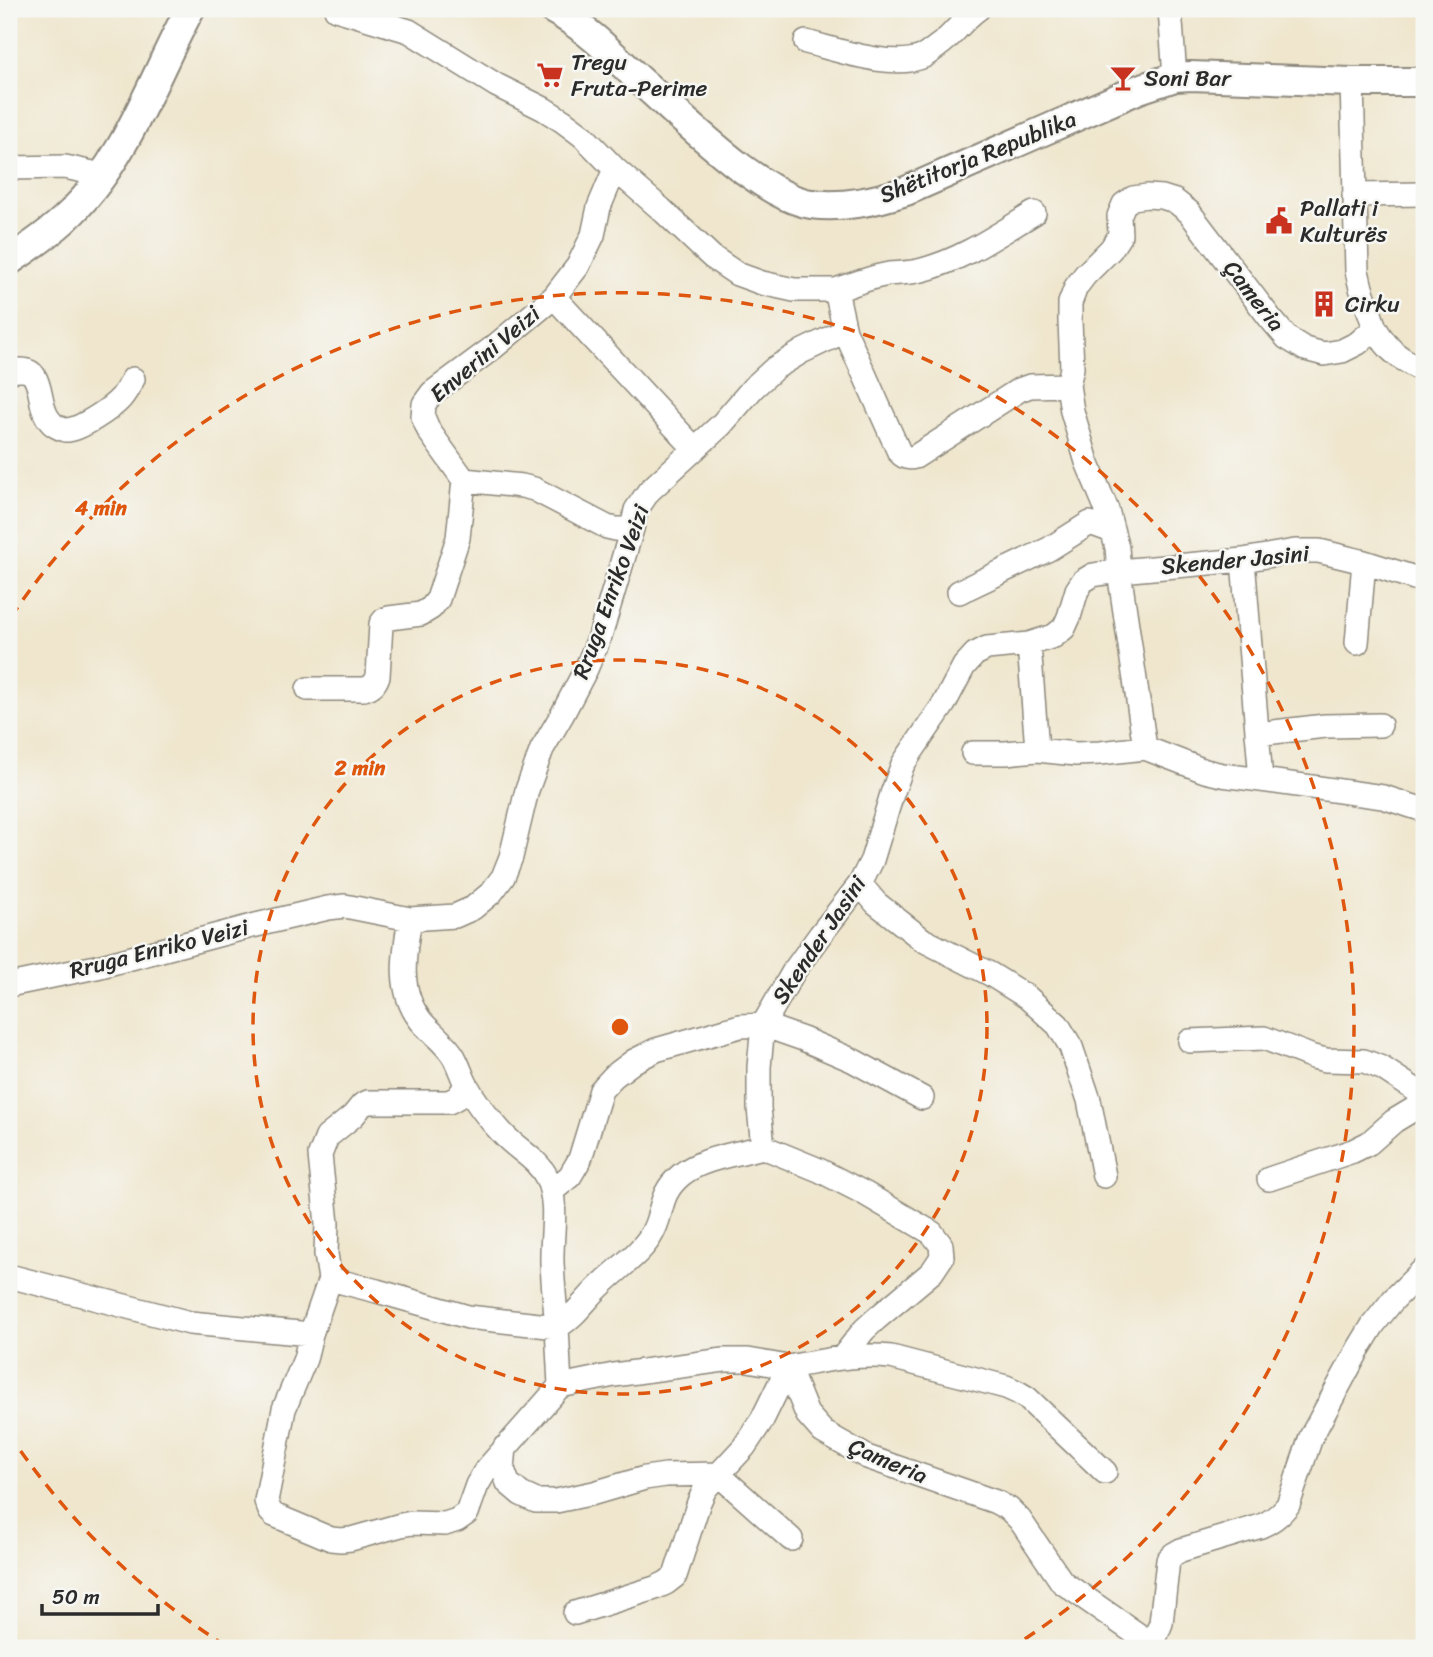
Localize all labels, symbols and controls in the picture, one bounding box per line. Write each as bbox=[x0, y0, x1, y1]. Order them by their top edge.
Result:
place label: Tregu Fruta-Perime bbox=[571, 42, 708, 109]
place label: Soni Bar bbox=[1144, 58, 1232, 99]
supermarket icon: Tregu Fruta-Perime bbox=[535, 60, 565, 90]
bar icon: Soni Bar bbox=[1108, 63, 1138, 93]
street label: Shëtitorja Republika bbox=[873, 99, 1083, 215]
place label: Pallati i Kulturës bbox=[1300, 188, 1387, 255]
public building icon: Pallati i Kulturës bbox=[1264, 206, 1294, 236]
street label: Çameria bbox=[1212, 251, 1296, 341]
place label: Cirku bbox=[1345, 284, 1400, 325]
building icon: Cirku bbox=[1309, 289, 1339, 319]
street label: Enverini Veizi bbox=[420, 294, 551, 413]
text: 4 min bbox=[74, 489, 128, 527]
street label: Rruga Enriko Veizi bbox=[560, 498, 662, 685]
street label: Skender Jasini bbox=[1159, 533, 1311, 587]
text: 2 min bbox=[334, 749, 386, 787]
street label: Skender Jasini bbox=[761, 867, 878, 1013]
street label: Rruga Enriko Veizi bbox=[65, 907, 253, 991]
centre of rings bbox=[608, 1015, 632, 1039]
street label: Çameria bbox=[842, 1426, 934, 1496]
scale bar bbox=[42, 1573, 158, 1617]
text: 50 m bbox=[52, 1578, 100, 1616]

